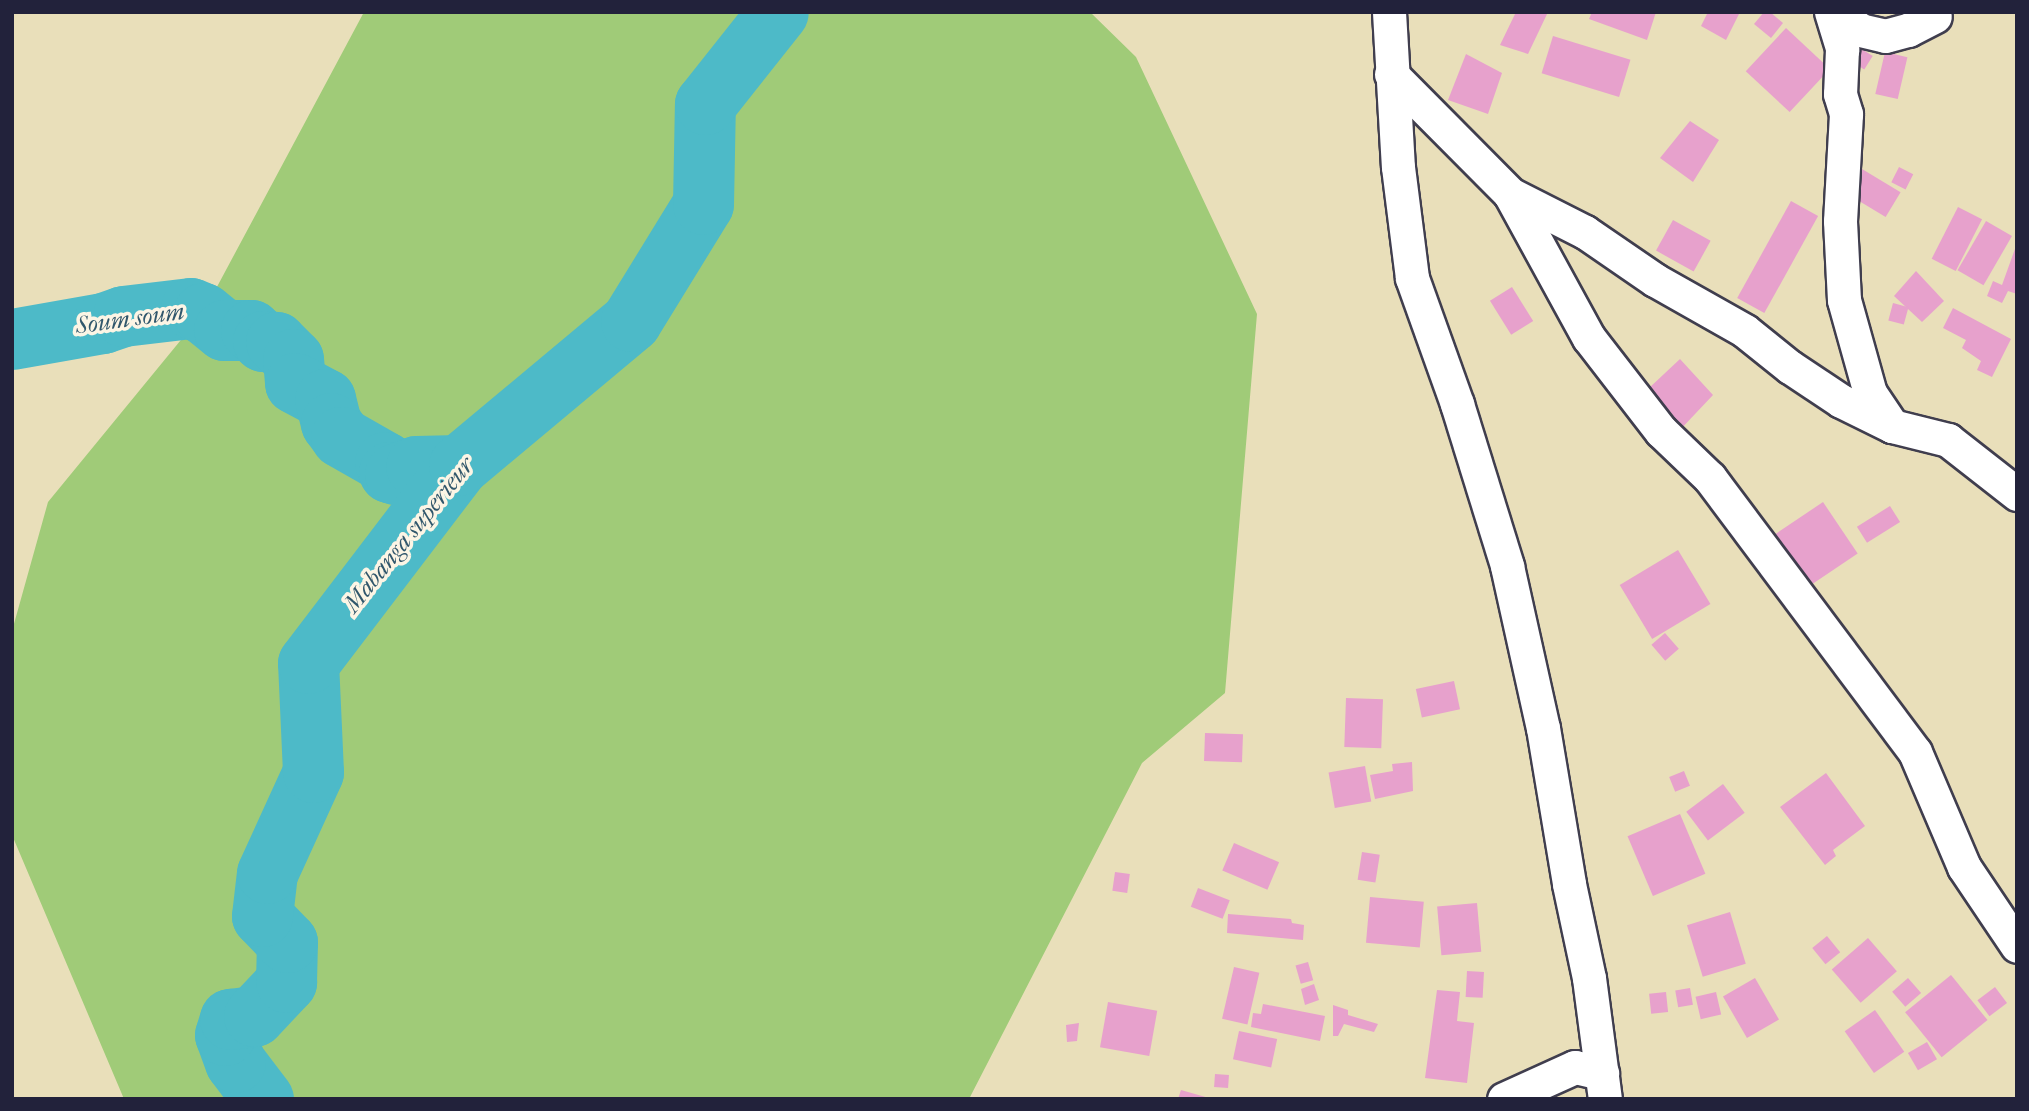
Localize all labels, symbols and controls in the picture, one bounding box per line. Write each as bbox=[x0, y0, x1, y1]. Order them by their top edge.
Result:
water label: Soum soum bbox=[74, 297, 186, 341]
water label: Mabanga superieur bbox=[338, 452, 480, 618]

